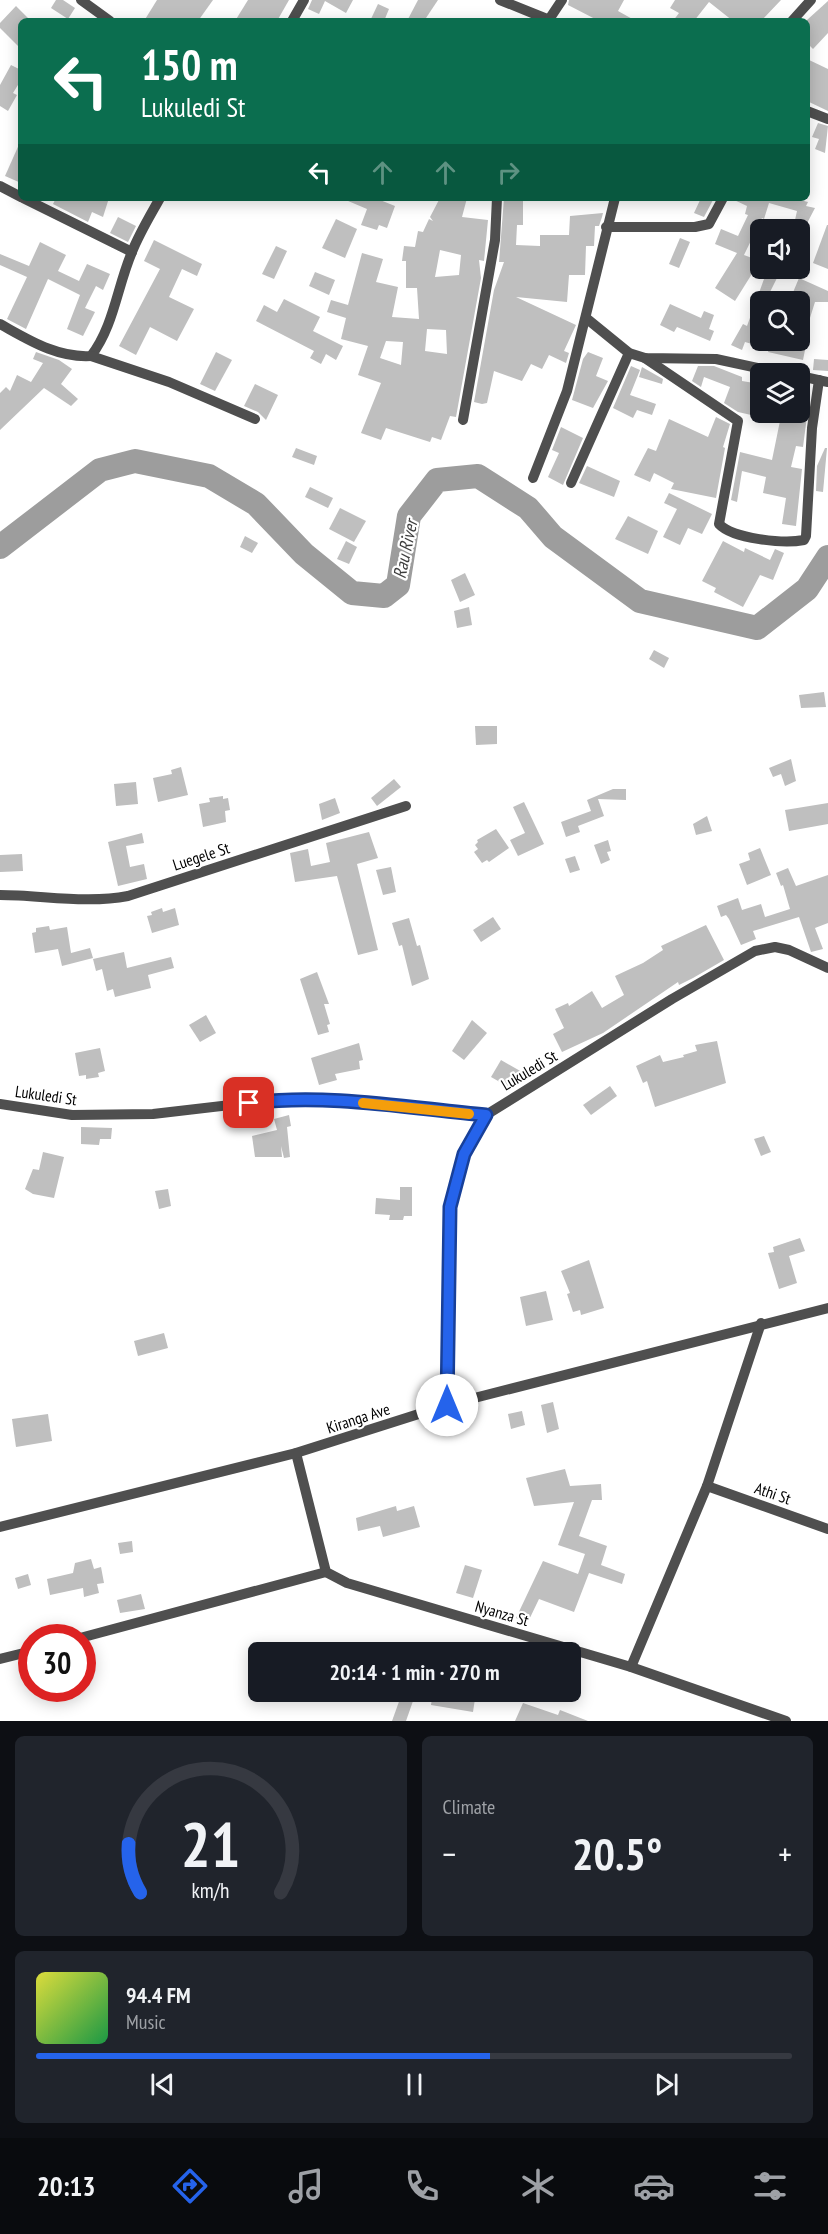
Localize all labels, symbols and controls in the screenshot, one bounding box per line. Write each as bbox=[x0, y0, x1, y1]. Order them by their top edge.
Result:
text: 150 m bbox=[141, 37, 238, 92]
icon: left bbox=[42, 42, 120, 120]
text: Lukuledi St bbox=[141, 90, 245, 124]
icon: left bbox=[303, 156, 336, 189]
icon: ahead bbox=[366, 156, 399, 189]
icon: ahead bbox=[429, 156, 462, 189]
icon: right bbox=[492, 156, 525, 189]
map controls bbox=[750, 219, 810, 423]
button: sound bbox=[750, 219, 810, 279]
button: search bbox=[750, 291, 810, 351]
button: layers bbox=[750, 363, 810, 423]
water label: Rau River bbox=[388, 515, 423, 580]
street label: Luegele St bbox=[170, 837, 232, 875]
street label: Lukuledi St bbox=[497, 1045, 561, 1095]
pin bbox=[223, 1077, 274, 1128]
street label: Lukuledi St bbox=[14, 1081, 79, 1109]
icon: arrive bbox=[232, 1086, 265, 1119]
position arrow bbox=[415, 1373, 479, 1437]
street label: Kiranga Ave bbox=[324, 1398, 392, 1438]
street label: Athi St bbox=[752, 1478, 794, 1509]
street label: Nyanza St bbox=[473, 1596, 532, 1630]
speed limit sign: 30 bbox=[18, 1624, 96, 1702]
text: 20:14 · 1 min · 270 m bbox=[329, 1658, 500, 1686]
text: Climate bbox=[443, 1794, 495, 1820]
text: 21 bbox=[181, 1803, 241, 1884]
text: 20.5° bbox=[572, 1824, 662, 1882]
text: − bbox=[443, 1832, 456, 1875]
text: + bbox=[778, 1832, 792, 1875]
text: km/h bbox=[192, 1876, 230, 1904]
text: 94.4 FM bbox=[126, 1981, 191, 2009]
text: Music bbox=[126, 2009, 166, 2035]
icon: previous bbox=[146, 2068, 179, 2101]
icon: pause bbox=[398, 2068, 431, 2101]
icon: next bbox=[650, 2068, 683, 2101]
icon: directions bbox=[169, 2165, 211, 2207]
icon: music bbox=[285, 2165, 327, 2207]
icon: phone bbox=[401, 2165, 443, 2207]
icon: climate bbox=[517, 2165, 559, 2207]
icon: car bbox=[633, 2165, 675, 2207]
icon: filters bbox=[749, 2165, 791, 2207]
text: 20:13 bbox=[37, 2169, 95, 2203]

